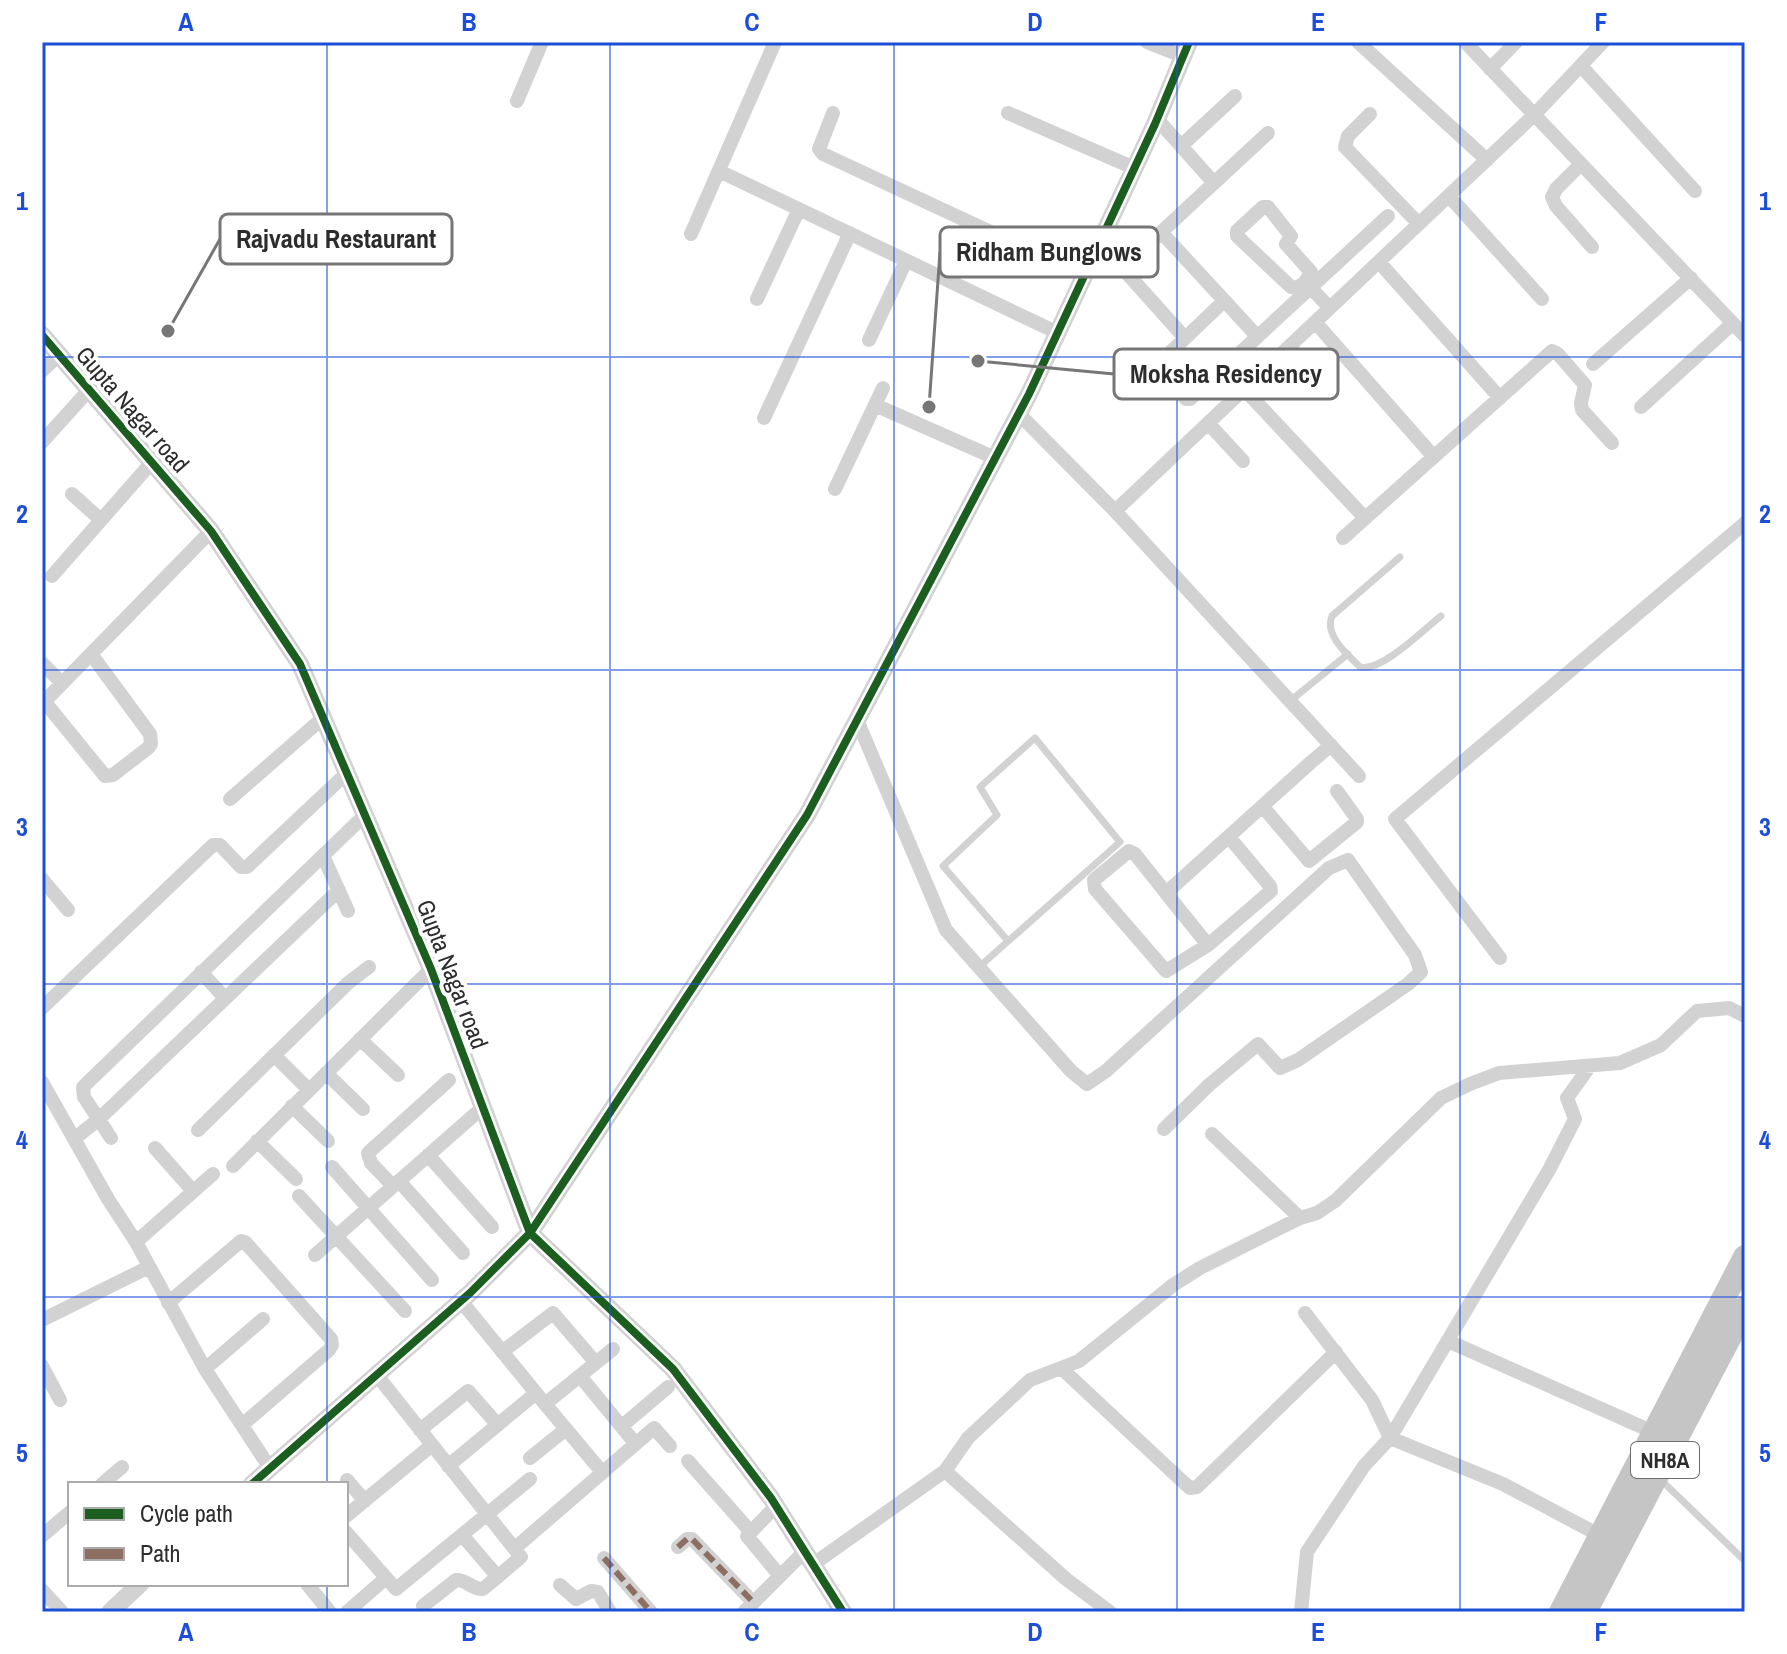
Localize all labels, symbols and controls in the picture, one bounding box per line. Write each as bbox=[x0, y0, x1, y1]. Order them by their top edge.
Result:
text: A bbox=[178, 4, 194, 39]
text: B bbox=[461, 4, 477, 39]
text: C bbox=[744, 4, 760, 39]
text: D bbox=[1027, 4, 1043, 39]
text: E bbox=[1311, 4, 1325, 39]
text: F bbox=[1594, 4, 1608, 39]
text: 1 bbox=[16, 183, 28, 218]
text: 1 bbox=[1759, 183, 1771, 218]
callout: Rajvadu Restaurant bbox=[220, 214, 452, 264]
text: Rajvadu Restaurant bbox=[236, 221, 436, 256]
callout: Ridham Bunglows bbox=[940, 227, 1158, 277]
text: Ridham Bunglows bbox=[956, 234, 1142, 269]
street label: Gupta Nagar road bbox=[69, 339, 197, 479]
callout: Moksha Residency bbox=[1114, 349, 1338, 399]
text: Moksha Residency bbox=[1130, 356, 1322, 391]
text: 2 bbox=[16, 496, 28, 531]
text: 2 bbox=[1759, 496, 1771, 531]
text: 3 bbox=[16, 809, 28, 844]
text: 3 bbox=[1759, 809, 1771, 844]
street label: Gupta Nagar road bbox=[410, 895, 496, 1053]
text: 4 bbox=[16, 1122, 28, 1157]
text: 4 bbox=[1759, 1122, 1771, 1157]
text: 5 bbox=[16, 1435, 28, 1470]
text: 5 bbox=[1759, 1435, 1771, 1470]
road number: NH8A bbox=[1631, 1442, 1699, 1478]
legend bbox=[68, 1482, 348, 1586]
text: Cycle path bbox=[140, 1497, 233, 1529]
text: Path bbox=[140, 1537, 181, 1569]
text: A bbox=[178, 1614, 194, 1649]
text: B bbox=[461, 1614, 477, 1649]
text: C bbox=[744, 1614, 760, 1649]
text: D bbox=[1027, 1614, 1043, 1649]
text: E bbox=[1311, 1614, 1325, 1649]
text: F bbox=[1594, 1614, 1608, 1649]

